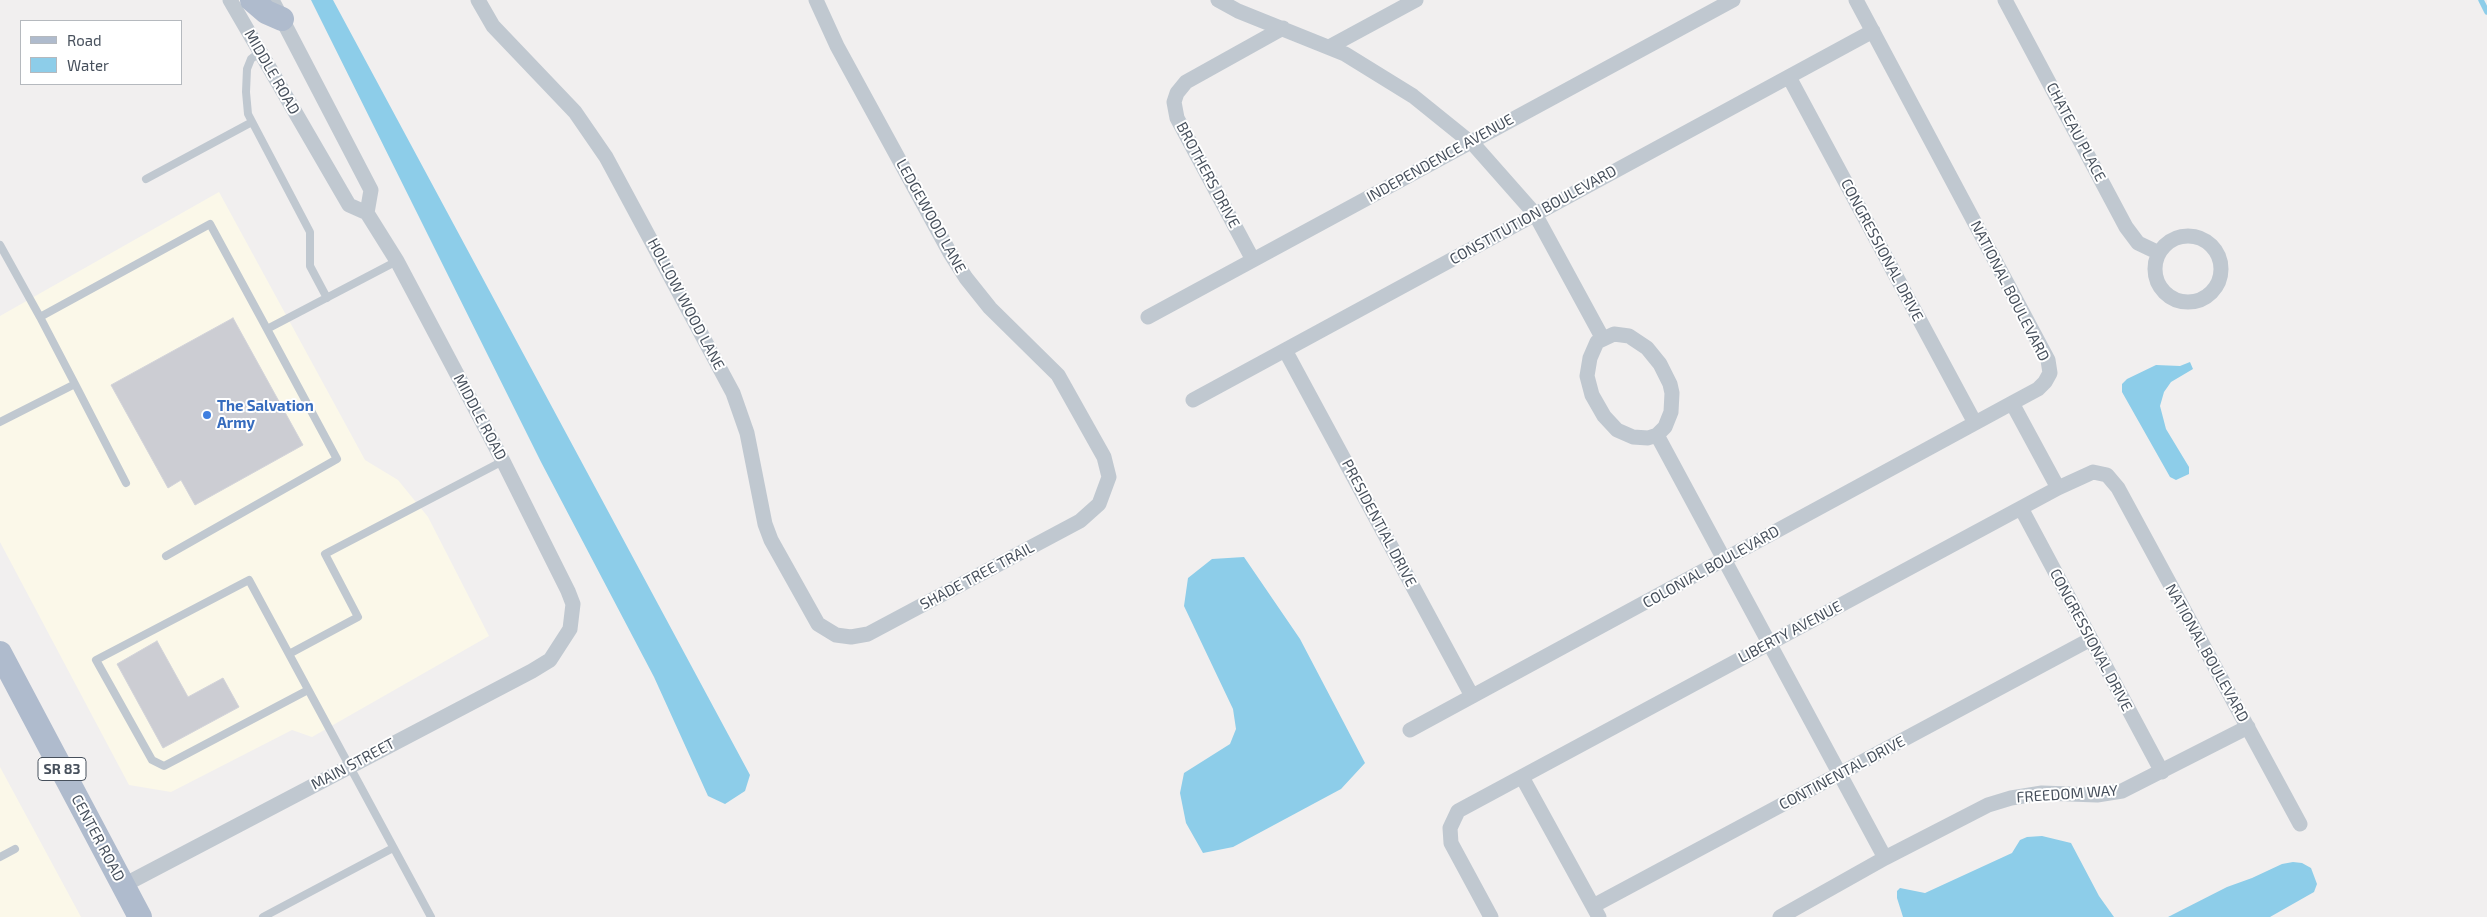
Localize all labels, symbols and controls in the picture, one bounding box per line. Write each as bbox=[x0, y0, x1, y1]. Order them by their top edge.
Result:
legend bbox=[20, 20, 182, 85]
street label: MIDDLE ROAD bbox=[240, 26, 304, 118]
text: Road bbox=[67, 31, 102, 49]
text: Water bbox=[67, 56, 109, 74]
street label: CHATEAU PLACE bbox=[2042, 79, 2110, 185]
street label: INDEPENDENCE AVENUE bbox=[1363, 110, 1517, 206]
street label: BROTHERS DRIVE bbox=[1173, 119, 1243, 231]
street label: LEDGEWOOD LANE bbox=[892, 156, 970, 276]
street label: CONSTITUTION BOULEVARD bbox=[1446, 162, 1620, 268]
street label: CONGRESSIONAL DRIVE bbox=[1837, 176, 1927, 324]
street label: NATIONAL BOULEVARD bbox=[1967, 218, 2053, 364]
street label: HOLLOW WOOD LANE bbox=[644, 235, 728, 373]
street label: MIDDLE ROAD bbox=[450, 371, 510, 463]
place label: The Salvation Army bbox=[217, 397, 314, 432]
marker: The Salvation Army bbox=[201, 409, 213, 421]
street label: PRESIDENTIAL DRIVE bbox=[1338, 456, 1420, 590]
street label: COLONIAL BOULEVARD bbox=[1640, 522, 1782, 612]
street label: SHADE TREE TRAIL bbox=[917, 538, 1037, 614]
street label: CONGRESSIONAL DRIVE bbox=[2046, 566, 2136, 714]
street label: NATIONAL BOULEVARD bbox=[2161, 581, 2253, 725]
street label: LIBERTY AVENUE bbox=[1735, 597, 1845, 667]
street label: CONTINENTAL DRIVE bbox=[1776, 732, 1908, 814]
street label: MAIN STREET bbox=[308, 734, 398, 794]
road number: SR 83 bbox=[38, 758, 86, 781]
street label: FREEDOM WAY bbox=[2016, 781, 2118, 807]
street label: CENTER ROAD bbox=[68, 791, 128, 885]

